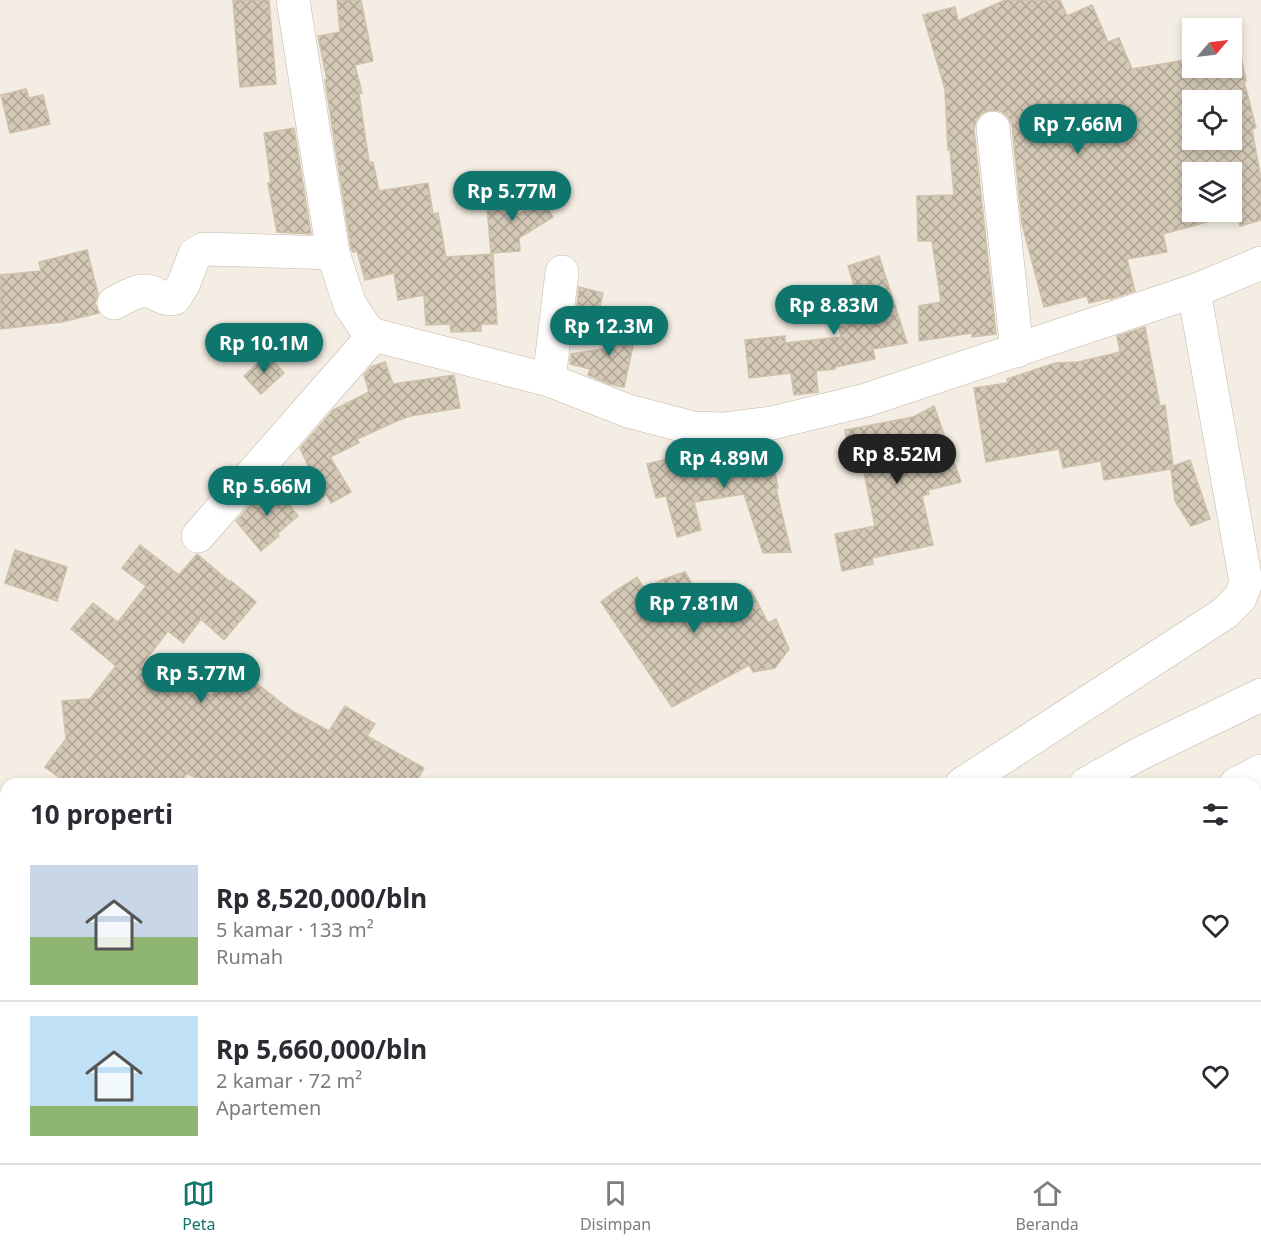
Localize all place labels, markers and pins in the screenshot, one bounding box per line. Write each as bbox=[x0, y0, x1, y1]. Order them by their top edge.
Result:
pin: Rp 7.66M bbox=[1016, 104, 1140, 155]
pin: Rp 5.77M bbox=[450, 171, 574, 222]
pin: Rp 8.83M bbox=[772, 285, 896, 336]
pin: Rp 12.3M bbox=[547, 306, 671, 357]
pin: Rp 10.1M bbox=[202, 323, 326, 374]
pin: Rp 8.52M bbox=[835, 434, 959, 485]
pin: Rp 4.89M bbox=[662, 438, 786, 489]
pin: Rp 5.66M bbox=[205, 466, 329, 517]
pin: Rp 7.81M bbox=[632, 583, 756, 634]
pin: Rp 5.77M bbox=[139, 653, 263, 704]

